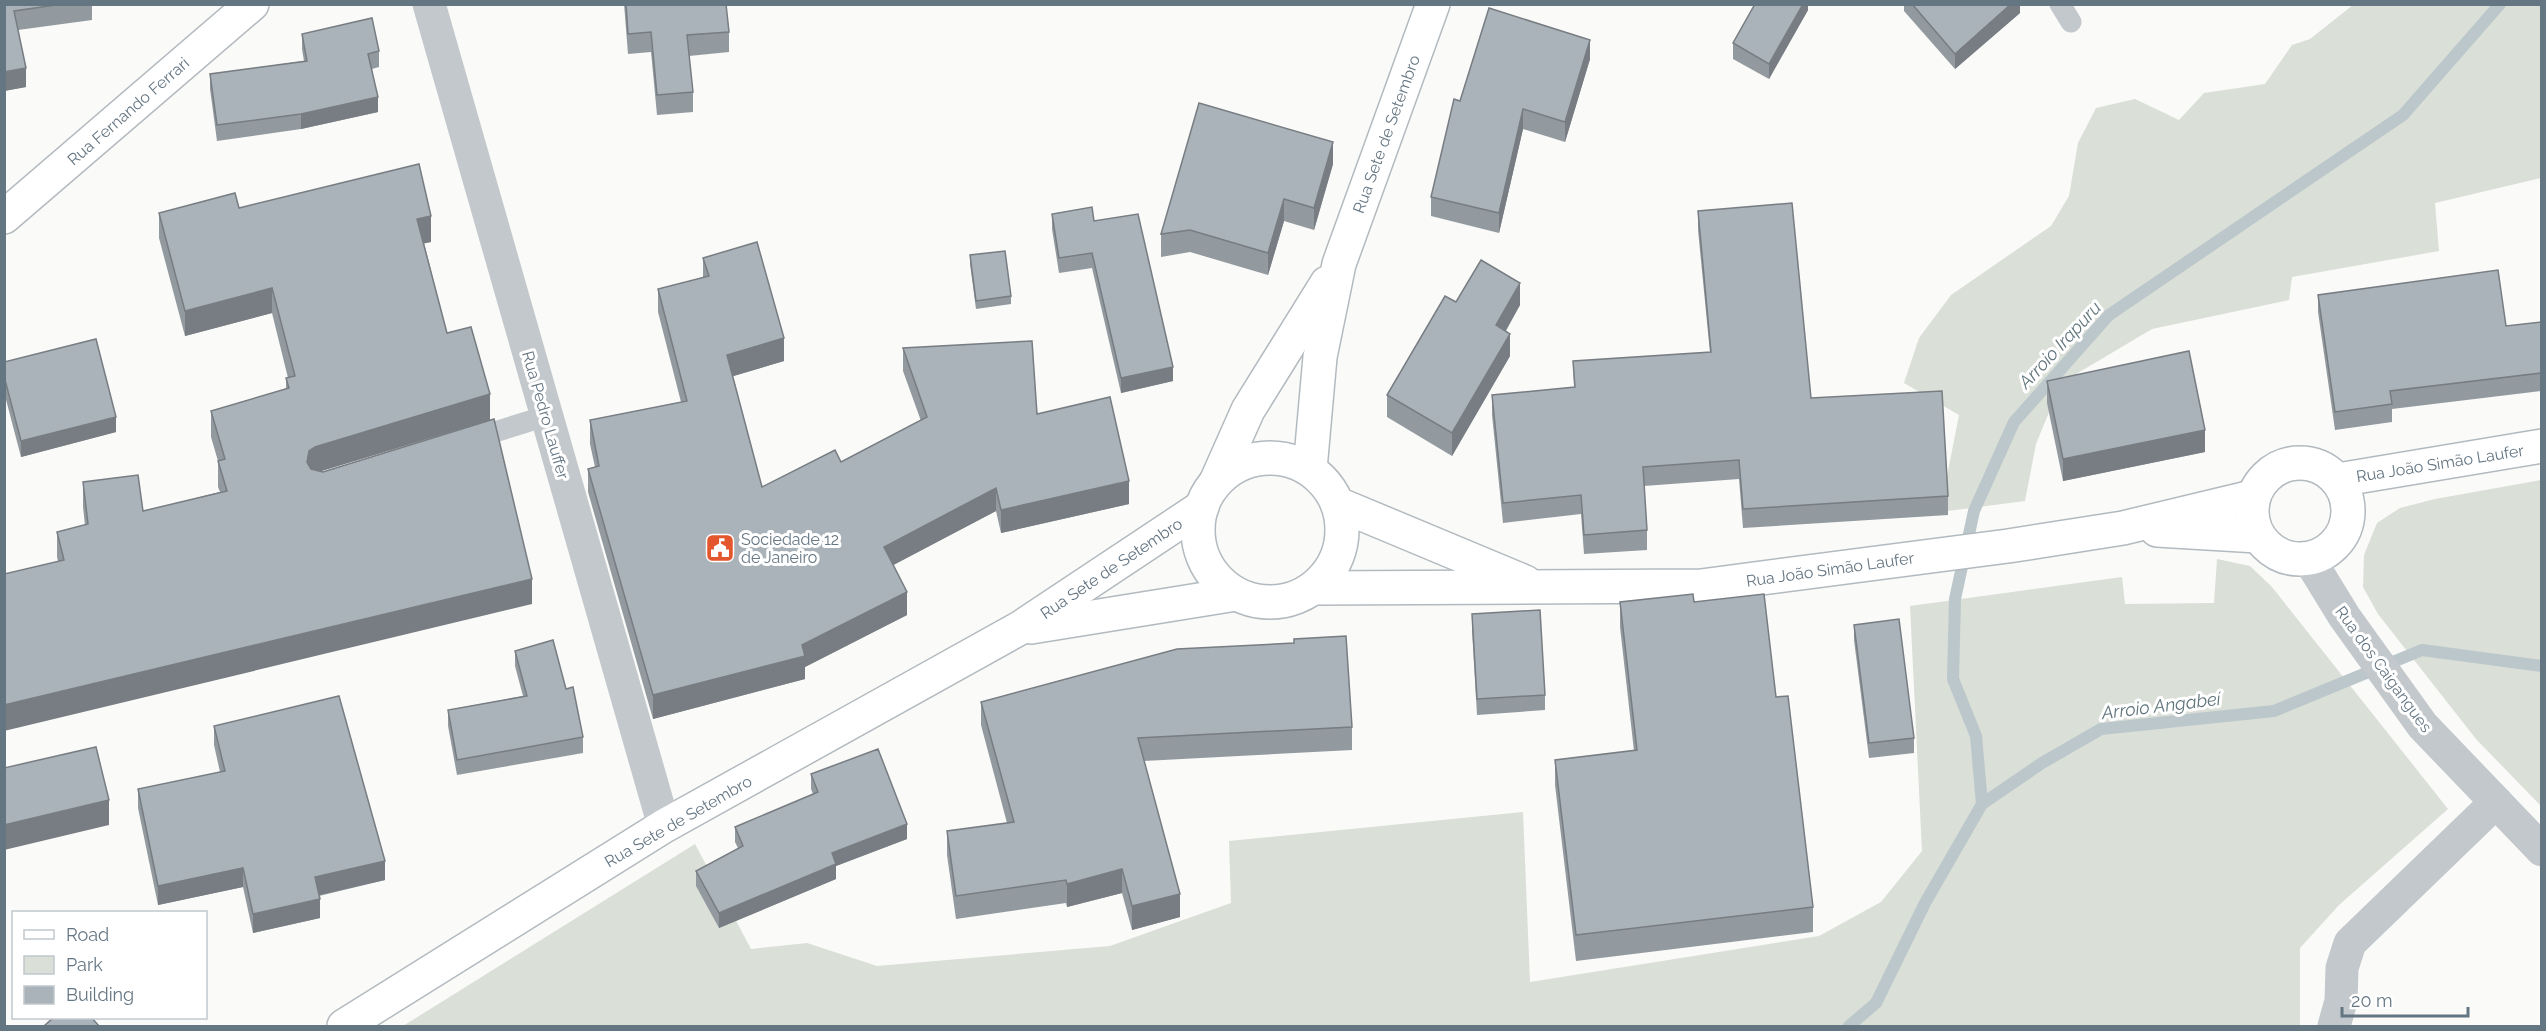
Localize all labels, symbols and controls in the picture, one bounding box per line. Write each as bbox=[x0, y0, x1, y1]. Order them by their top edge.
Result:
street label: Rua Fernando Ferrari bbox=[64, 53, 193, 169]
street label: Rua Sete de Setembro bbox=[1349, 53, 1424, 216]
water label: Arroio Irapuru bbox=[2013, 297, 2105, 393]
street label: Rua Pedro Lauffer bbox=[518, 349, 573, 482]
street label: Rua João Simão Laufer bbox=[2355, 441, 2526, 486]
street label: Rua Sete de Setembro bbox=[1037, 514, 1186, 623]
place label: Sociedade 12 de Janeiro bbox=[741, 530, 839, 567]
public building icon: Sociedade 12 de Janeiro bbox=[704, 532, 736, 564]
street label: Rua João Simão Laufer bbox=[1745, 548, 1916, 591]
street label: Rua dos Caigangues bbox=[2331, 602, 2436, 736]
water label: Arroio Angabeí bbox=[2099, 688, 2224, 723]
street label: Rua Sete de Setembro bbox=[601, 771, 755, 871]
legend bbox=[12, 911, 207, 1019]
text: Road bbox=[66, 924, 109, 945]
text: Park bbox=[66, 954, 103, 975]
scale bar bbox=[2342, 980, 2468, 1018]
text: Building bbox=[66, 984, 134, 1005]
text: 20 m bbox=[2351, 990, 2393, 1011]

